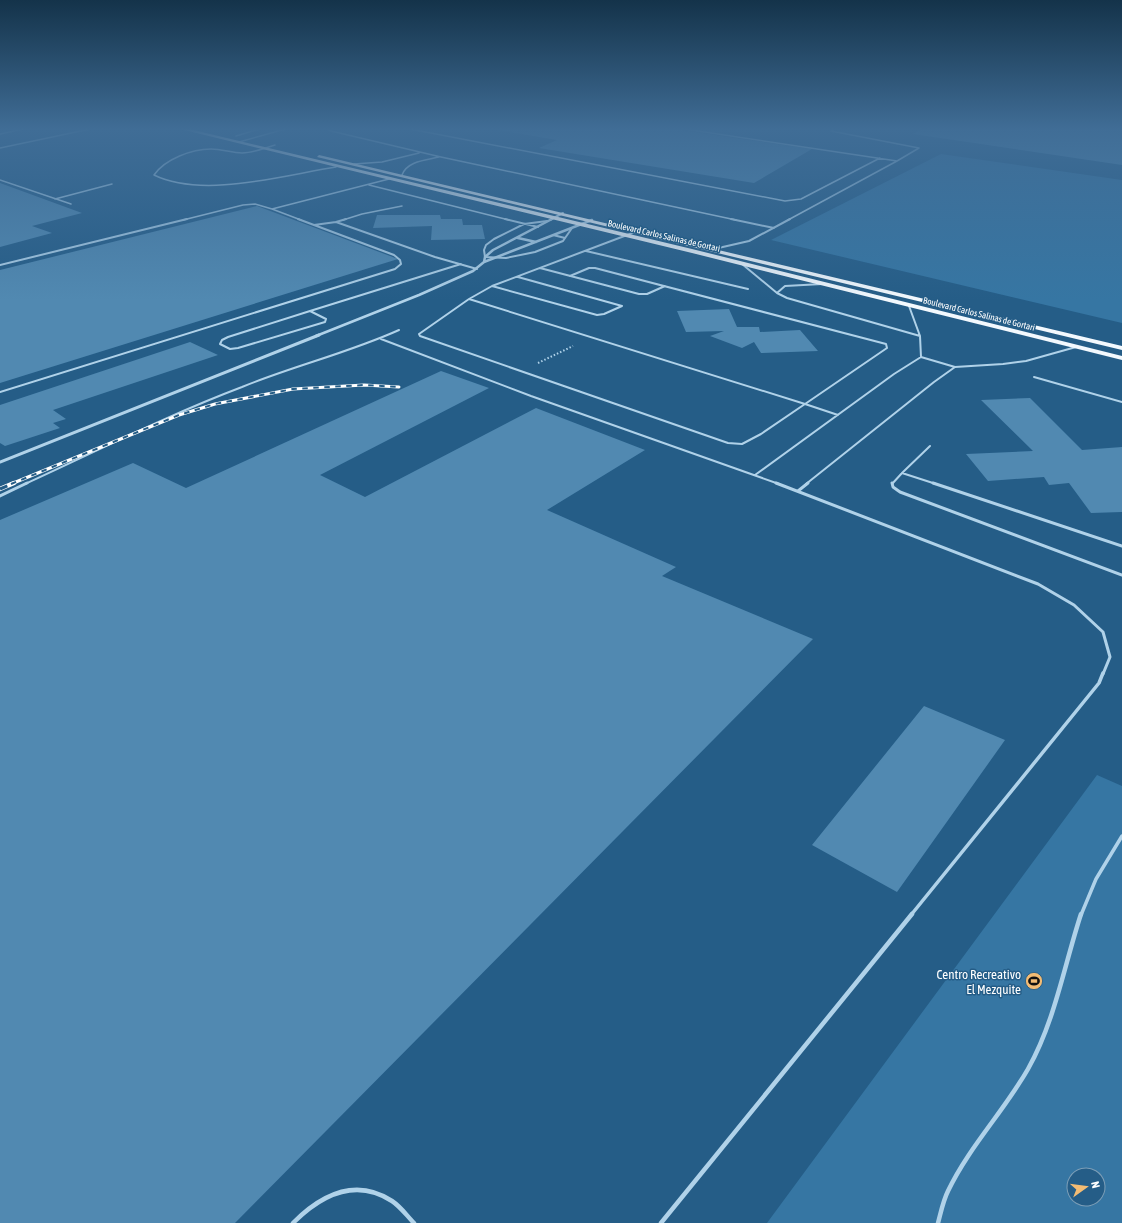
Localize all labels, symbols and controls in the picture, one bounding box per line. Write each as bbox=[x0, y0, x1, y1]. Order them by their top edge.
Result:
street label: Boulevard Carlos Salinas de Gortari bbox=[607, 218, 721, 254]
street label: Boulevard Carlos Salinas de Gortari bbox=[922, 295, 1036, 333]
place label: Centro Recreativo El Mezquite bbox=[936, 967, 1021, 997]
sports icon: Centro Recreativo El Mezquite bbox=[1024, 971, 1044, 991]
north arrow bbox=[1066, 1167, 1106, 1207]
text: N bbox=[1089, 1180, 1102, 1189]

